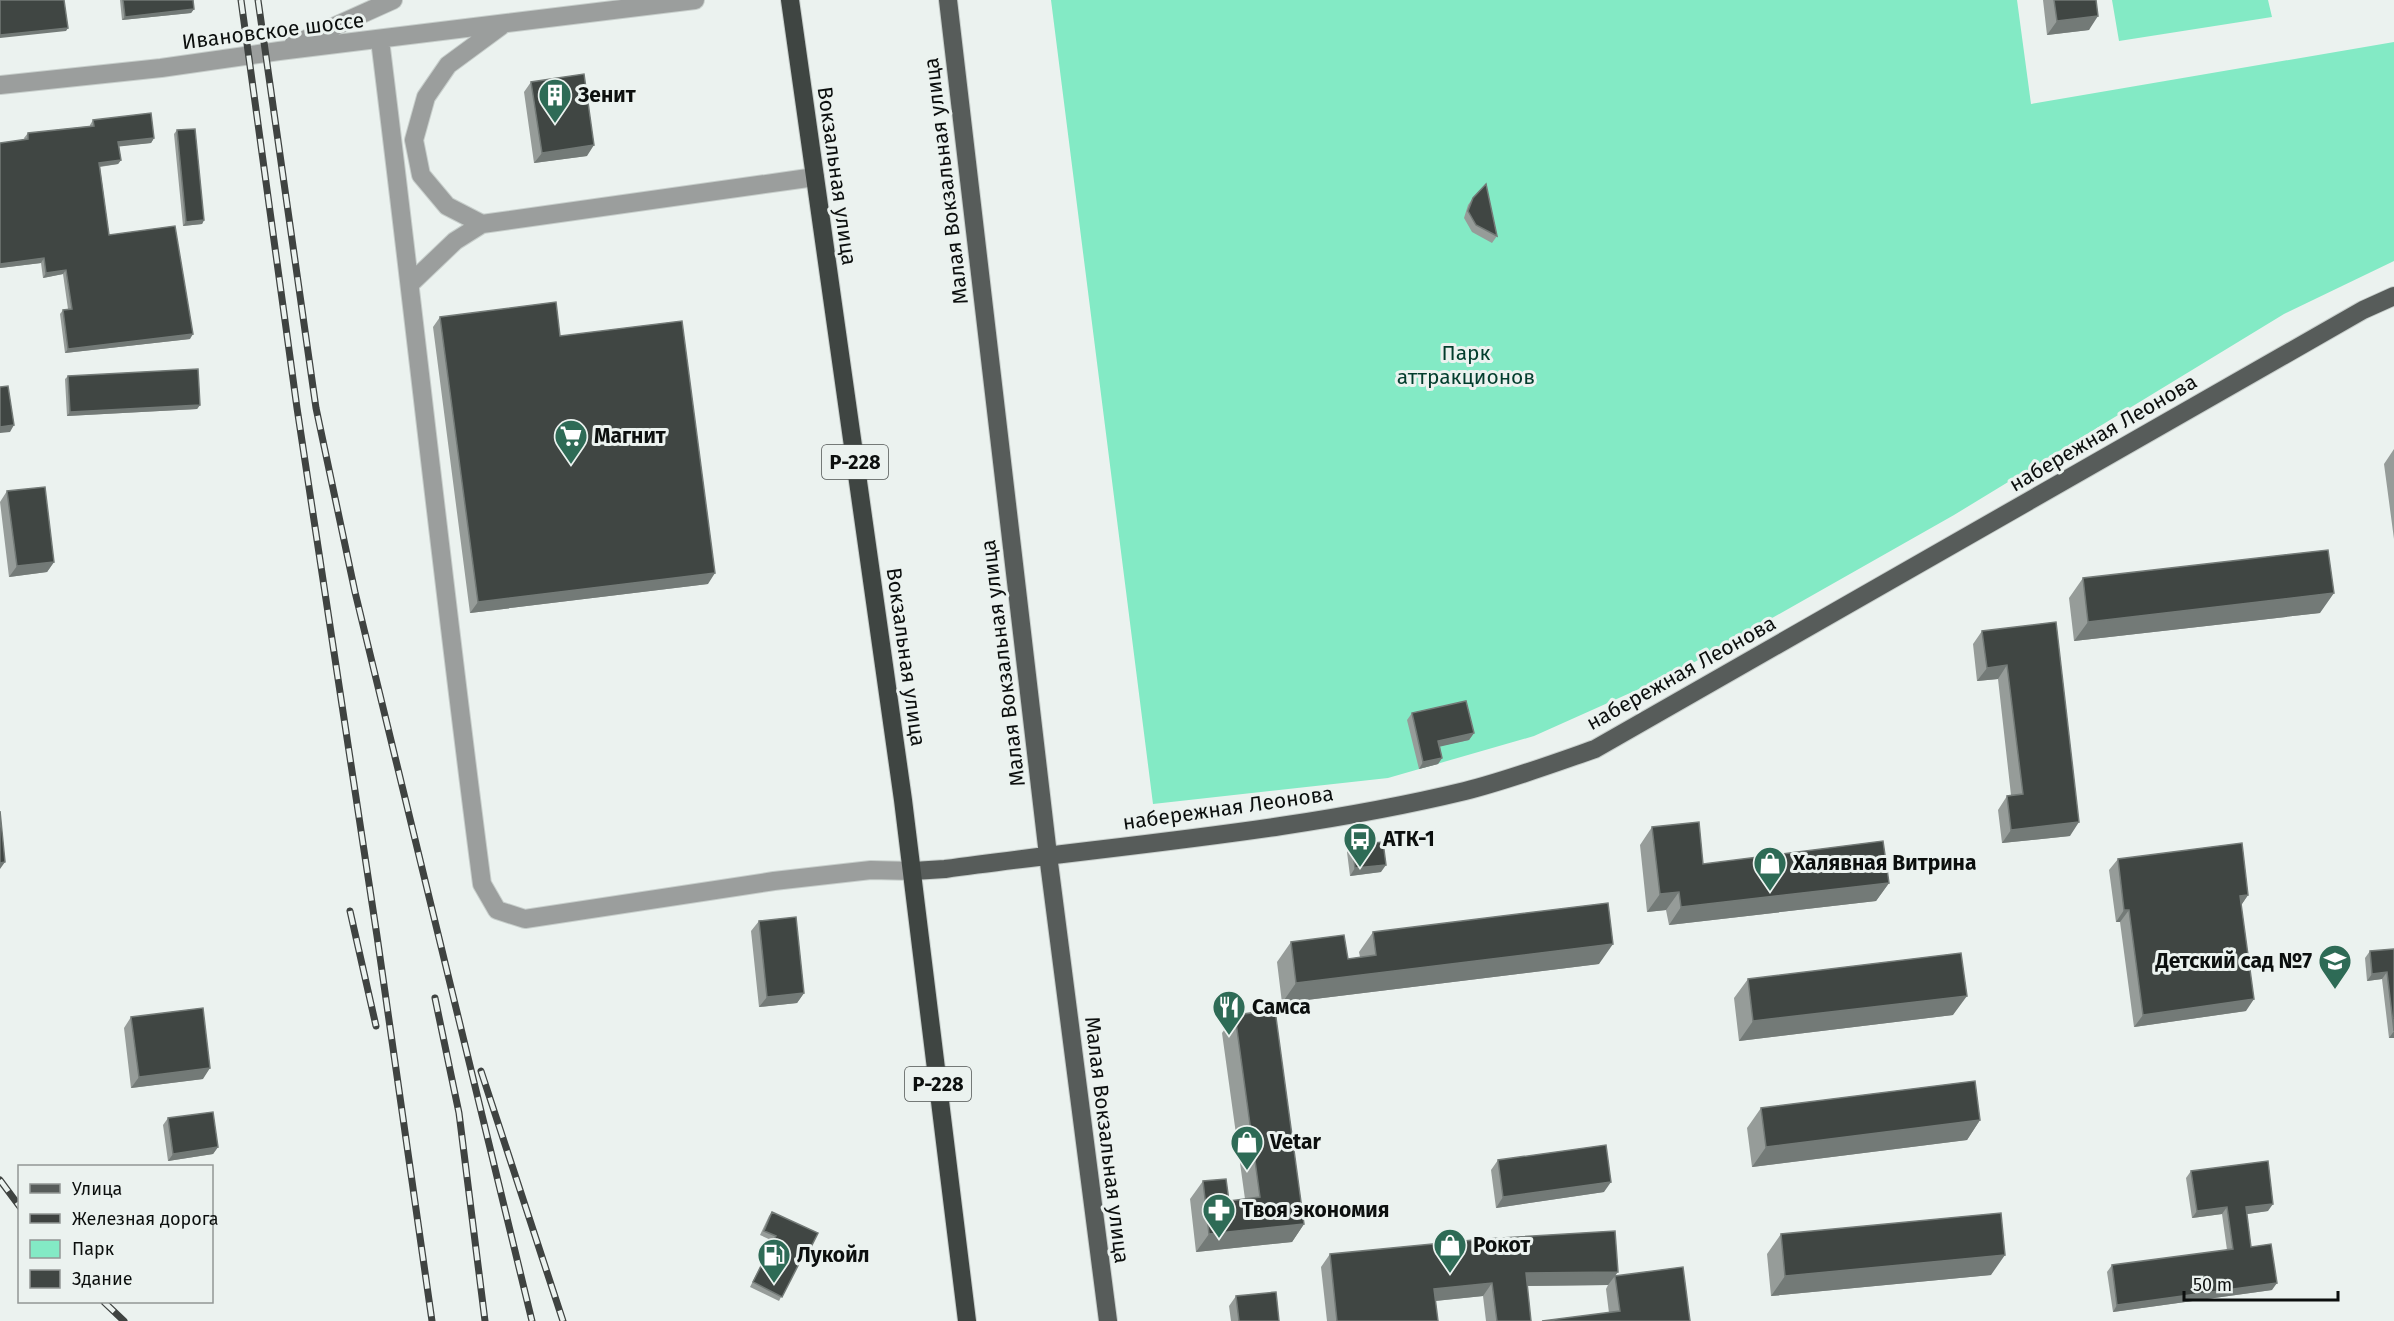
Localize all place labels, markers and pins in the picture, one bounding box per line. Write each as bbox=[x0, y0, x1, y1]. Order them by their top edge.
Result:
building icon: Зенит bbox=[537, 77, 573, 124]
place label: Зенит bbox=[577, 82, 637, 108]
supermarket icon: Магнит bbox=[553, 418, 589, 465]
place label: Магнит bbox=[594, 423, 667, 449]
bus stop icon: АТК-1 bbox=[1342, 821, 1378, 868]
place label: АТК-1 bbox=[1382, 826, 1435, 852]
shop icon: Халявная Витрина bbox=[1752, 845, 1788, 892]
place label: Халявная Витрина bbox=[1792, 850, 1976, 876]
school or university icon: Детский сад №7 bbox=[2317, 943, 2353, 990]
place label: Детский сад №7 bbox=[2155, 948, 2312, 974]
restaurant icon: Самса bbox=[1211, 989, 1247, 1036]
place label: Самса bbox=[1252, 994, 1311, 1020]
shop icon: Vetar bbox=[1229, 1124, 1265, 1171]
place label: Vetar bbox=[1269, 1129, 1321, 1155]
pharmacy icon: Твоя экономия bbox=[1201, 1192, 1237, 1239]
place label: Твоя экономия bbox=[1242, 1197, 1389, 1223]
shop icon: Рокот bbox=[1432, 1227, 1468, 1274]
place label: Рокот bbox=[1473, 1232, 1531, 1258]
fuel station icon: Лукойл bbox=[756, 1237, 792, 1284]
place label: Лукойл bbox=[797, 1242, 870, 1268]

